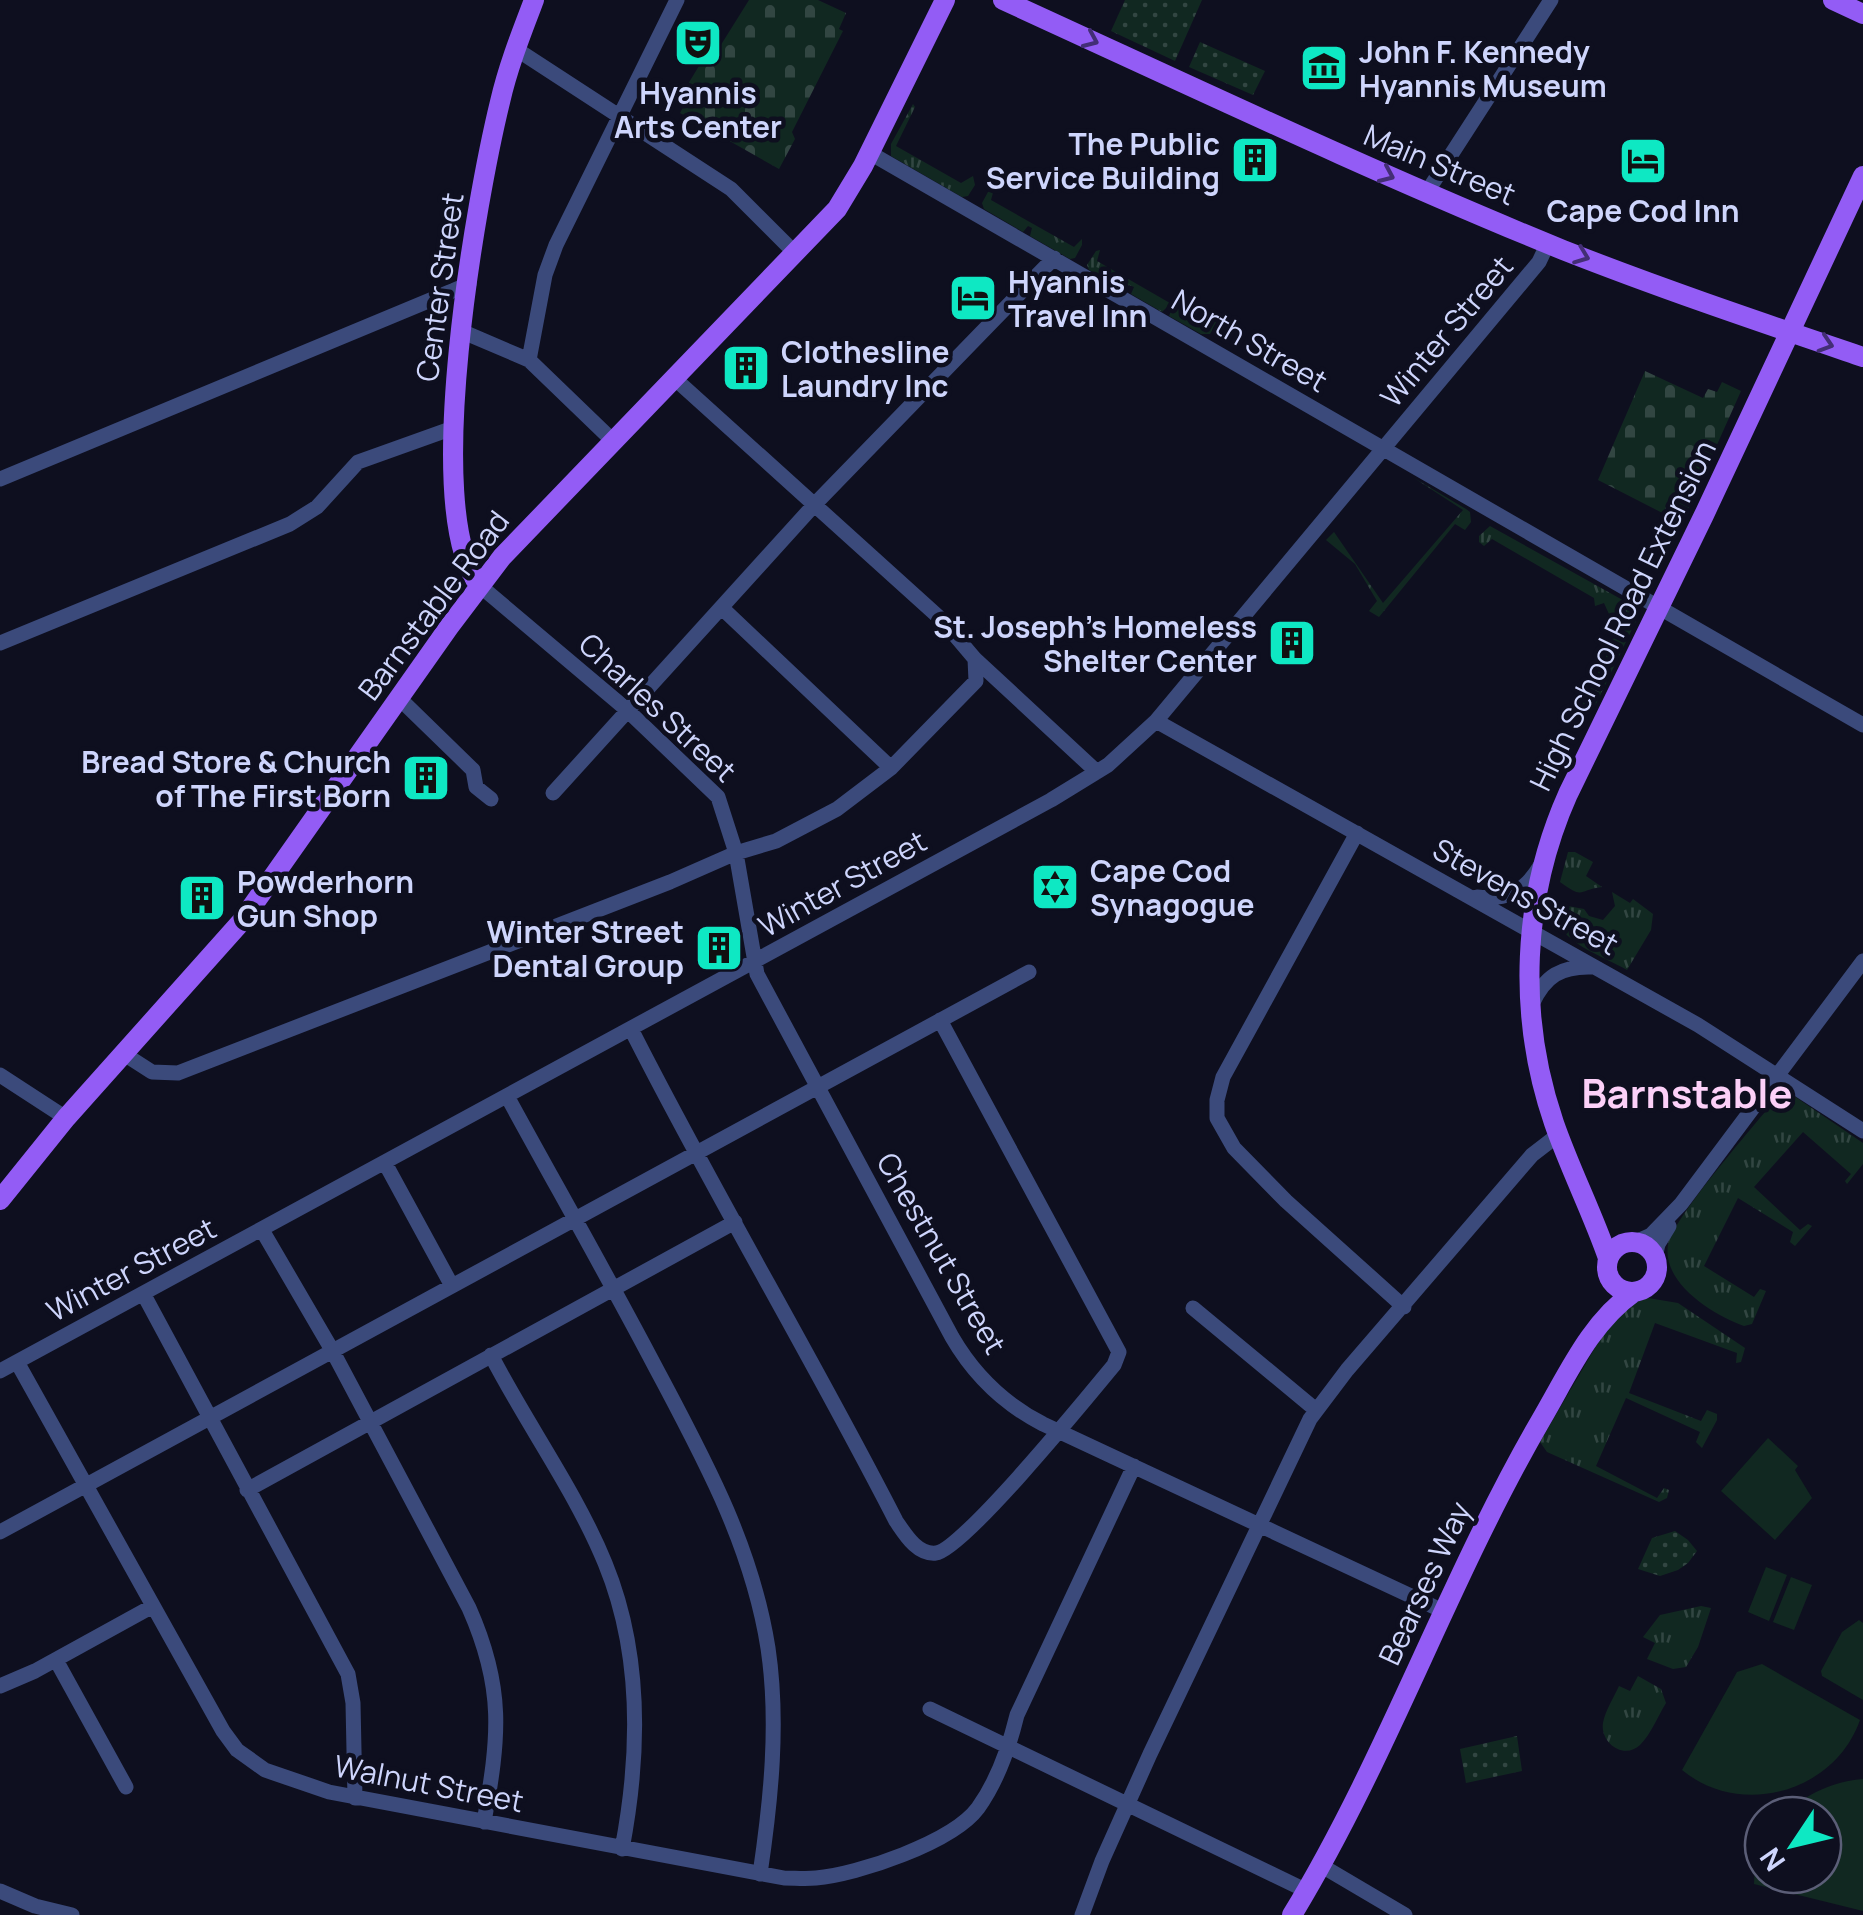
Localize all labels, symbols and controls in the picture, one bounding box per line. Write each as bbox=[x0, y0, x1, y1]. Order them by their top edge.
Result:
theatre icon: Hyannis Arts Center bbox=[672, 17, 724, 69]
one-way arrow bbox=[1081, 28, 1099, 48]
place label: John F. Kennedy Hyannis Museum bbox=[1359, 31, 1607, 106]
museum icon: John F. Kennedy Hyannis Museum bbox=[1298, 42, 1350, 94]
place label: Hyannis Arts Center bbox=[614, 72, 782, 147]
street label: Main Street bbox=[1358, 114, 1522, 214]
place label: The Public Service Building bbox=[986, 123, 1220, 198]
building icon: The Public Service Building bbox=[1229, 134, 1281, 186]
hotel icon: Cape Cod Inn bbox=[1617, 135, 1669, 187]
one-way arrow bbox=[1377, 162, 1395, 182]
street label: Center Street bbox=[405, 190, 473, 384]
place label: Cape Cod Inn bbox=[1546, 190, 1740, 231]
one-way arrow bbox=[1572, 245, 1589, 265]
street label: Winter Street bbox=[1370, 247, 1522, 415]
place label: Hyannis Travel Inn bbox=[1008, 261, 1147, 336]
hotel icon: Hyannis Travel Inn bbox=[947, 272, 999, 324]
street label: North Street bbox=[1165, 279, 1335, 401]
place label: Clothesline Laundry Inc bbox=[781, 331, 950, 406]
one-way arrow bbox=[1817, 333, 1834, 353]
building icon: Clothesline Laundry Inc bbox=[720, 342, 772, 394]
street label: High School Road Extension bbox=[1519, 433, 1725, 797]
street label: Barnstable Road bbox=[348, 502, 518, 708]
place label: St. Joseph's Homeless Shelter Center bbox=[933, 606, 1257, 681]
building icon: St. Joseph's Homeless Shelter Center bbox=[1266, 617, 1318, 669]
street label: Charles Street bbox=[570, 623, 746, 791]
place label: Bread Store & Church of The First Born bbox=[81, 741, 391, 816]
building icon: Bread Store & Church of The First Born bbox=[400, 752, 452, 804]
street label: Winter Street bbox=[751, 820, 933, 946]
street label: Stevens Street bbox=[1426, 828, 1626, 964]
place label: Cape Cod Synagogue bbox=[1090, 850, 1255, 925]
place label: Powderhorn Gun Shop bbox=[237, 861, 414, 936]
synagogue icon: Cape Cod Synagogue bbox=[1029, 861, 1081, 913]
building icon: Powderhorn Gun Shop bbox=[176, 872, 228, 924]
place label: Winter Street Dental Group bbox=[486, 911, 684, 986]
building icon: Winter Street Dental Group bbox=[693, 922, 745, 974]
district label: Barnstable bbox=[1581, 1065, 1793, 1120]
street label: Chestnut Street bbox=[868, 1145, 1016, 1361]
street label: Winter Street bbox=[39, 1207, 223, 1331]
street label: Bearses Way bbox=[1368, 1494, 1480, 1671]
street label: Walnut Street bbox=[331, 1745, 527, 1821]
north arrow bbox=[1743, 1795, 1843, 1895]
text: N bbox=[1750, 1841, 1793, 1879]

